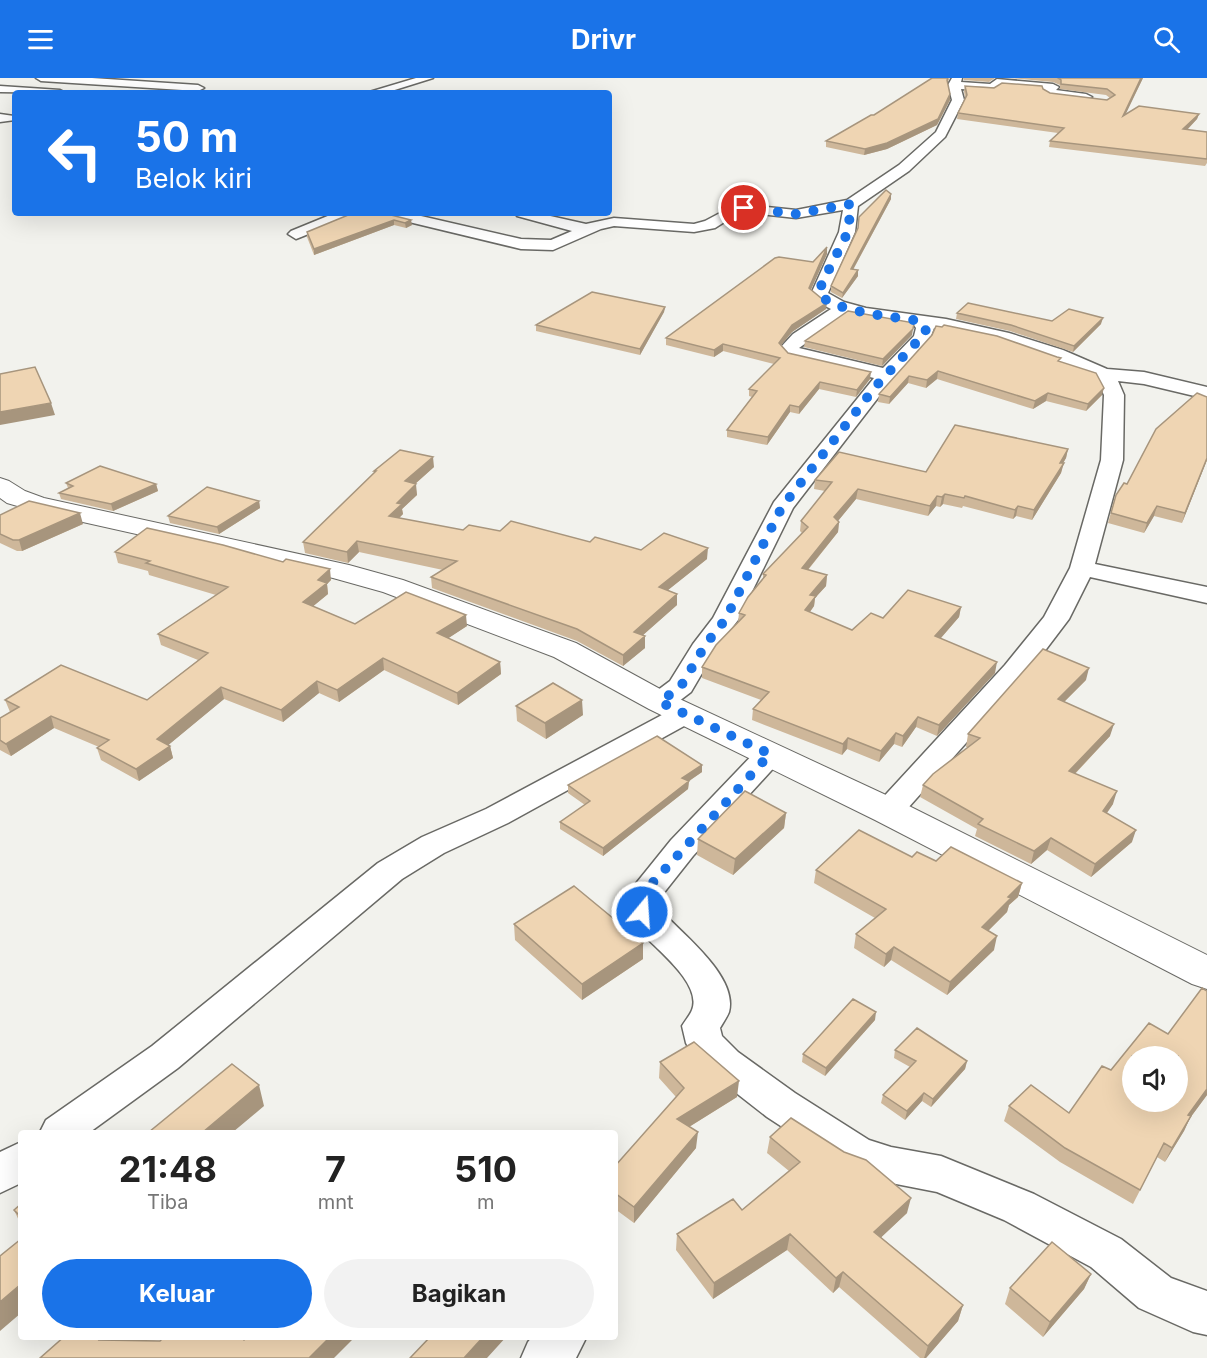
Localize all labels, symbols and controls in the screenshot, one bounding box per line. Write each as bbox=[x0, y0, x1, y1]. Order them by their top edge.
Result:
icon: menu bbox=[24, 23, 57, 56]
text: Drivr bbox=[571, 23, 636, 56]
icon: search bbox=[1150, 23, 1183, 56]
text: 50 m bbox=[135, 111, 238, 162]
icon: left bbox=[36, 114, 114, 192]
text: Belok kiri bbox=[135, 162, 252, 195]
pin bbox=[718, 182, 769, 233]
icon: arrive bbox=[727, 191, 760, 224]
position arrow bbox=[610, 880, 674, 944]
map controls bbox=[1122, 1046, 1188, 1112]
button: sound bbox=[1122, 1046, 1188, 1112]
text: 21:48 bbox=[119, 1147, 217, 1191]
text: 7 bbox=[325, 1147, 346, 1191]
text: 510 bbox=[454, 1147, 517, 1191]
text: Tiba bbox=[147, 1190, 189, 1214]
text: mnt bbox=[318, 1190, 354, 1214]
text: m bbox=[477, 1190, 495, 1214]
button: Keluar bbox=[42, 1259, 312, 1328]
button: Bagikan bbox=[324, 1259, 594, 1328]

